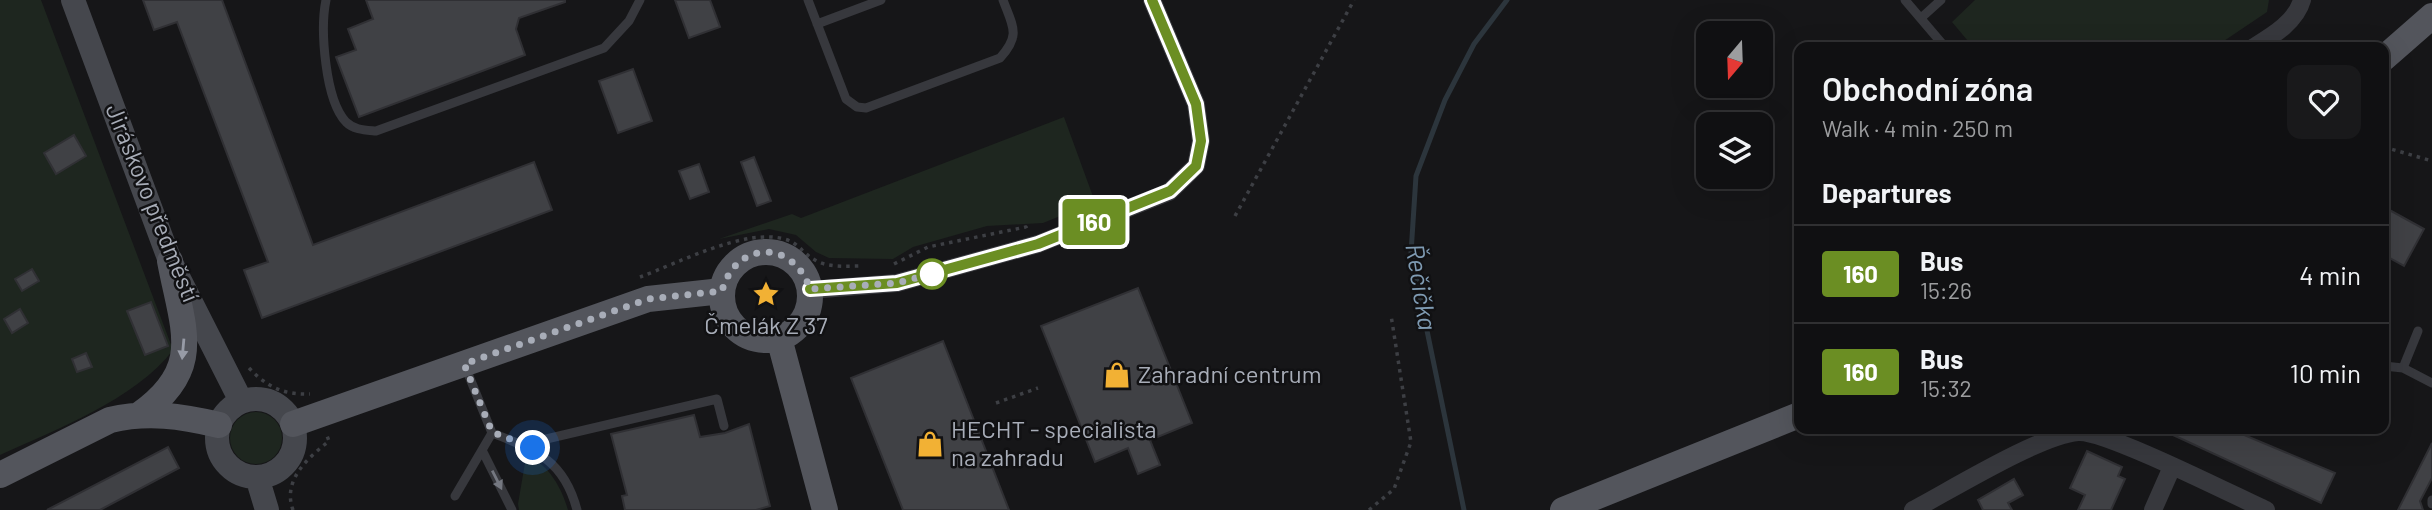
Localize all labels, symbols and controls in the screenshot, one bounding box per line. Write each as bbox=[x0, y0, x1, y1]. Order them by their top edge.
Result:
north arrow bbox=[1696, 21, 1773, 98]
map controls bbox=[1696, 21, 1773, 189]
button: heart bbox=[2287, 65, 2361, 139]
text: Obchodní zóna bbox=[1822, 68, 2033, 108]
street label: Jiráskovo předměstí bbox=[100, 99, 206, 306]
button: layers bbox=[1696, 112, 1773, 189]
text: Walk · 4 min · 250 m bbox=[1822, 114, 2013, 142]
text: Departures bbox=[1822, 177, 1952, 208]
line badge: 160 bbox=[1054, 199, 1134, 245]
text: 160 bbox=[1076, 207, 1112, 236]
water label: Řečička bbox=[1400, 241, 1445, 332]
text: Bus bbox=[1920, 245, 1963, 276]
unlabelled marker bbox=[917, 259, 947, 289]
text: 160 bbox=[1843, 259, 1878, 288]
text: 4 min bbox=[2299, 259, 2361, 290]
text: 15:26 bbox=[1920, 276, 1972, 304]
place icon: Čmelák Z 37 bbox=[751, 279, 781, 309]
place label: Čmelák Z 37 bbox=[704, 310, 828, 339]
one-way arrow bbox=[178, 338, 189, 360]
text: Bus bbox=[1920, 343, 1963, 374]
text: 160 bbox=[1843, 357, 1878, 386]
text: 10 min bbox=[2290, 357, 2361, 388]
place label: Zahradní centrum bbox=[1138, 359, 1322, 388]
shop icon: Zahradní centrum bbox=[1102, 360, 1132, 390]
text: 15:32 bbox=[1920, 374, 1972, 402]
place label: HECHT - specialista na zahradu bbox=[951, 414, 1157, 471]
shop icon: HECHT - specialista na zahradu bbox=[915, 429, 945, 459]
your location bbox=[515, 430, 550, 465]
one-way arrow bbox=[491, 470, 502, 490]

